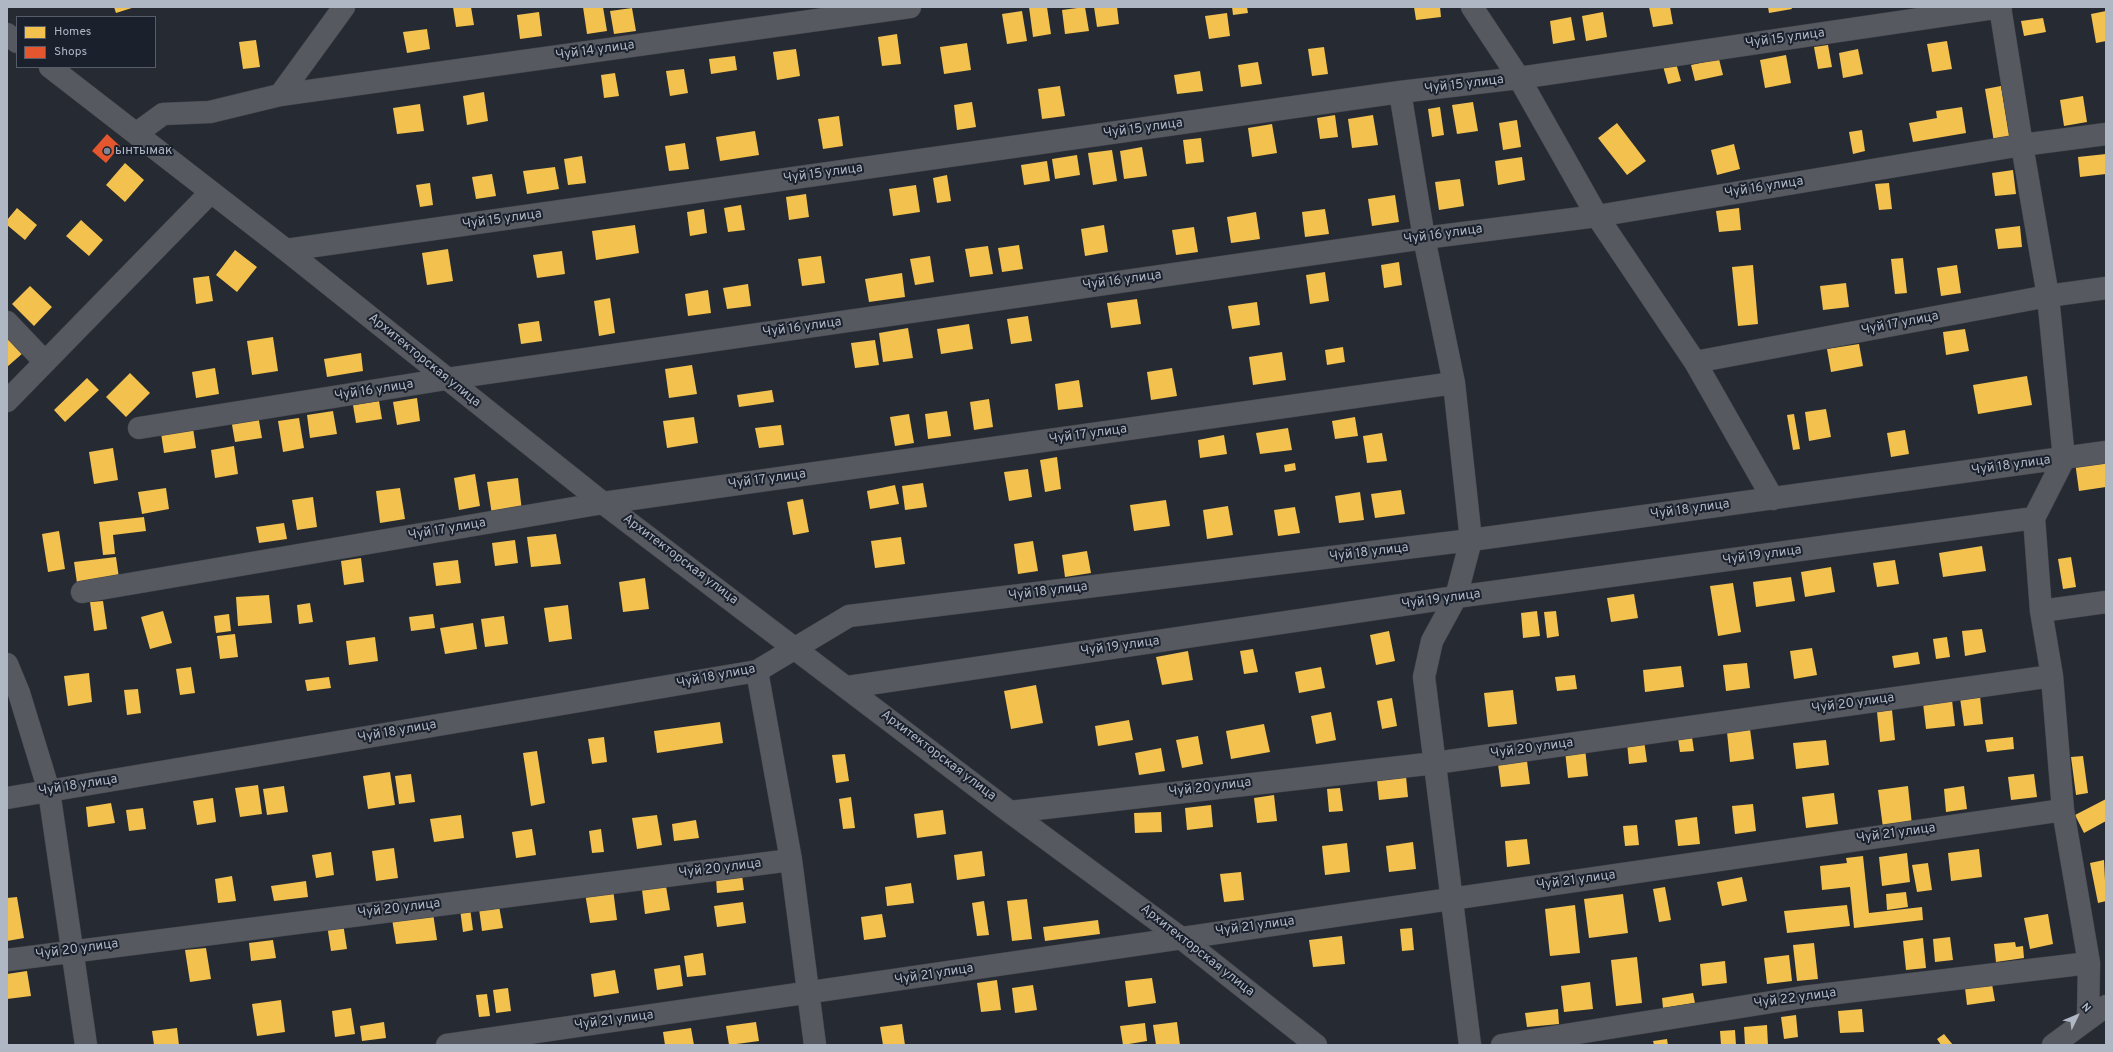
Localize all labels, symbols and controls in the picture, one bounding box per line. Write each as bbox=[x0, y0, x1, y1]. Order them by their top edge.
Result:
legend bbox=[16, 16, 156, 68]
text: Homes bbox=[54, 24, 91, 40]
street label: Чуй 15 улица bbox=[1744, 26, 1826, 52]
street label: Чуй 14 улица bbox=[554, 38, 636, 64]
text: Shops bbox=[54, 44, 87, 60]
street label: Чуй 15 улица bbox=[1423, 72, 1505, 98]
street label: Чуй 15 улица bbox=[1102, 116, 1184, 142]
place label: ынтымак bbox=[115, 143, 172, 159]
marker: ынтымак bbox=[102, 146, 112, 156]
street label: Чуй 15 улица bbox=[782, 161, 864, 187]
street label: Чуй 16 улица bbox=[1723, 174, 1805, 202]
street label: Чуй 15 улица bbox=[461, 207, 543, 233]
street label: Чуй 16 улица bbox=[1402, 222, 1484, 248]
street label: Чуй 16 улица bbox=[1081, 268, 1163, 294]
street label: Чуй 17 улица bbox=[1860, 309, 1940, 339]
street label: Архитекторская улица bbox=[365, 311, 483, 411]
street label: Чуй 16 улица bbox=[761, 315, 843, 341]
street label: Чуй 16 улица bbox=[333, 377, 415, 405]
street label: Чуй 17 улица bbox=[1048, 422, 1128, 448]
street label: Чуй 18 улица bbox=[1970, 453, 2052, 479]
street label: Чуй 17 улица bbox=[727, 467, 807, 493]
street label: Чуй 18 улица bbox=[1649, 497, 1731, 523]
street label: Архитекторская улица bbox=[619, 512, 741, 608]
street label: Чуй 17 улица bbox=[407, 515, 487, 545]
street label: Чуй 18 улица bbox=[1328, 540, 1410, 566]
street label: Чуй 19 улица bbox=[1721, 543, 1803, 569]
street label: Чуй 18 улица bbox=[1007, 579, 1089, 605]
street label: Чуй 19 улица bbox=[1400, 587, 1482, 613]
street label: Чуй 19 улица bbox=[1079, 634, 1161, 660]
street label: Чуй 18 улица bbox=[675, 662, 757, 692]
street label: Чуй 20 улица bbox=[1811, 690, 1895, 718]
street label: Архитекторская улица bbox=[877, 708, 999, 804]
street label: Чуй 18 улица bbox=[356, 717, 438, 747]
street label: Чуй 20 улица bbox=[1490, 735, 1574, 763]
street label: Чуй 18 улица bbox=[37, 772, 119, 800]
street label: Чуй 20 улица bbox=[1168, 775, 1252, 801]
street label: Чуй 21 улица bbox=[1855, 821, 1937, 847]
street label: Чуй 20 улица bbox=[678, 856, 762, 882]
street label: Чуй 21 улица bbox=[1535, 868, 1617, 894]
street label: Чуй 20 улица bbox=[357, 896, 441, 922]
street label: Архитекторская улица bbox=[1137, 902, 1257, 1000]
street label: Чуй 21 улица bbox=[1214, 914, 1296, 940]
street label: Чуй 20 улица bbox=[35, 936, 119, 964]
street label: Чуй 21 улица bbox=[893, 961, 975, 989]
street label: Чуй 22 улица bbox=[1753, 986, 1837, 1012]
north arrow bbox=[2057, 996, 2097, 1036]
text: N bbox=[2078, 1000, 2094, 1015]
street label: Чуй 21 улица bbox=[573, 1008, 655, 1034]

